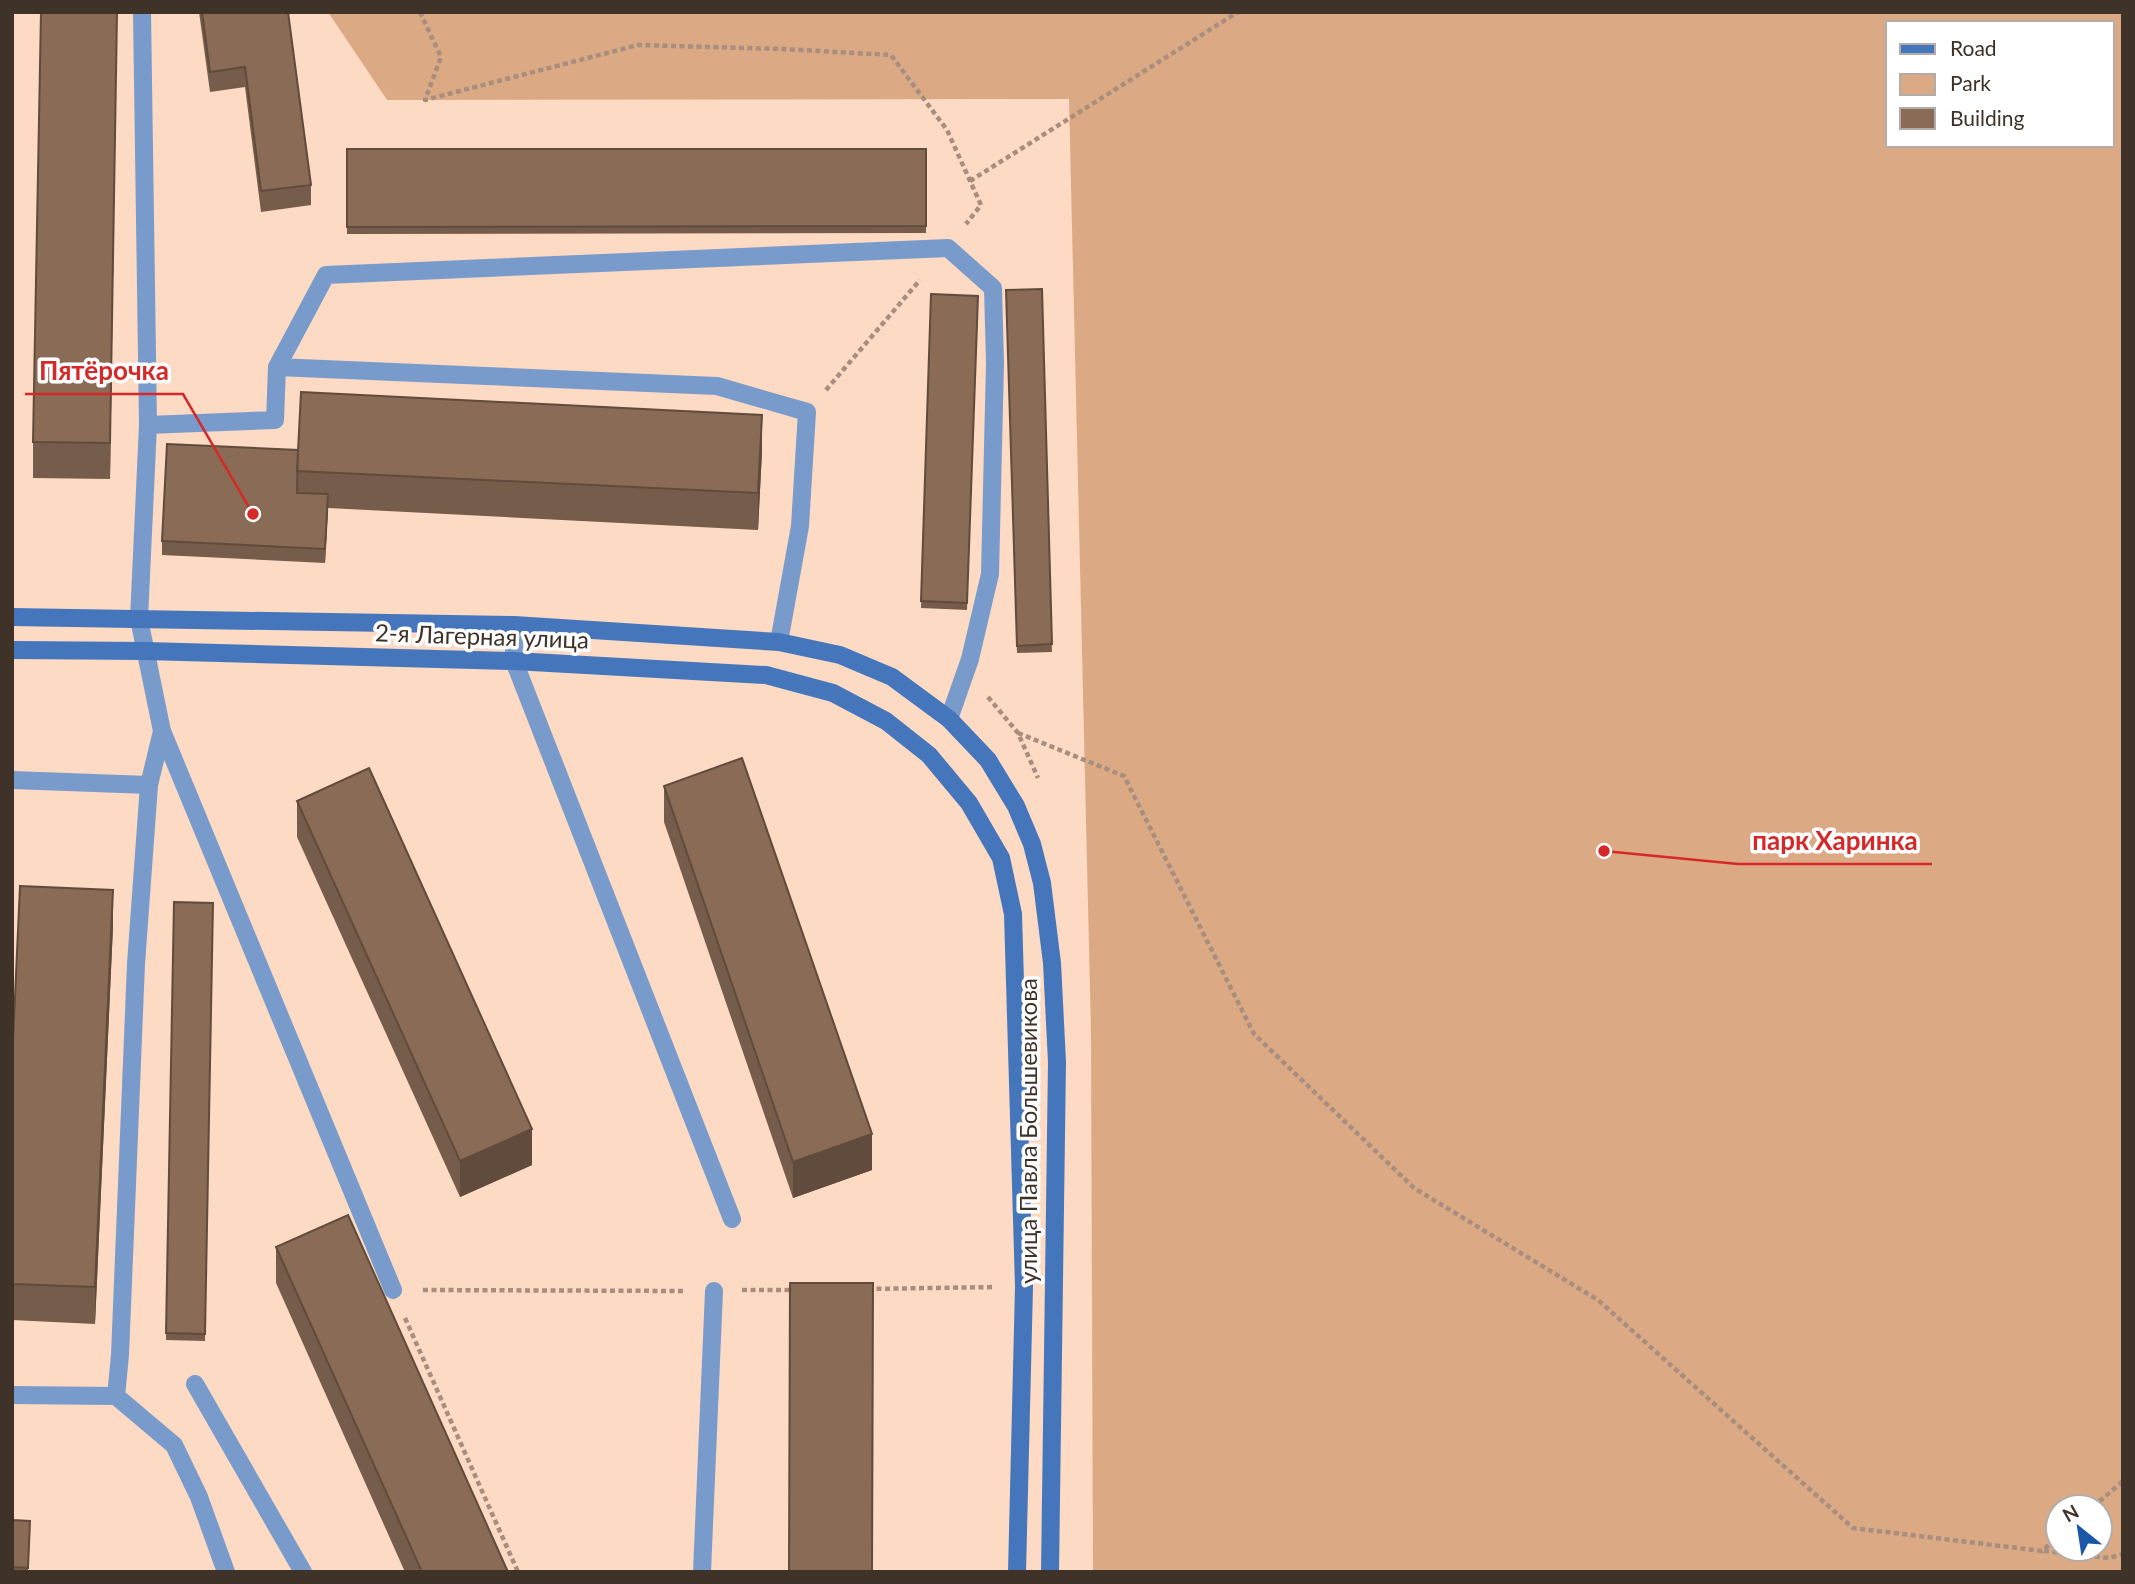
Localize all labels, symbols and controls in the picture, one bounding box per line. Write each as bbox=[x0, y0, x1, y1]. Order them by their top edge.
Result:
legend bbox=[1886, 21, 2114, 147]
text: Road bbox=[1950, 35, 1997, 60]
text: Park bbox=[1950, 70, 1991, 95]
text: Building bbox=[1950, 105, 2025, 130]
callout: Пятёрочка bbox=[25, 347, 183, 394]
text: Пятёрочка bbox=[39, 354, 169, 386]
street label: 2-я Лагерная улица bbox=[374, 617, 590, 654]
callout: парк Харинка bbox=[1738, 817, 1932, 864]
text: парк Харинка bbox=[1752, 824, 1918, 856]
street label: улица Павла Большевикова bbox=[1013, 978, 1042, 1284]
north arrow bbox=[2044, 1493, 2114, 1563]
text: N bbox=[2058, 1499, 2082, 1526]

